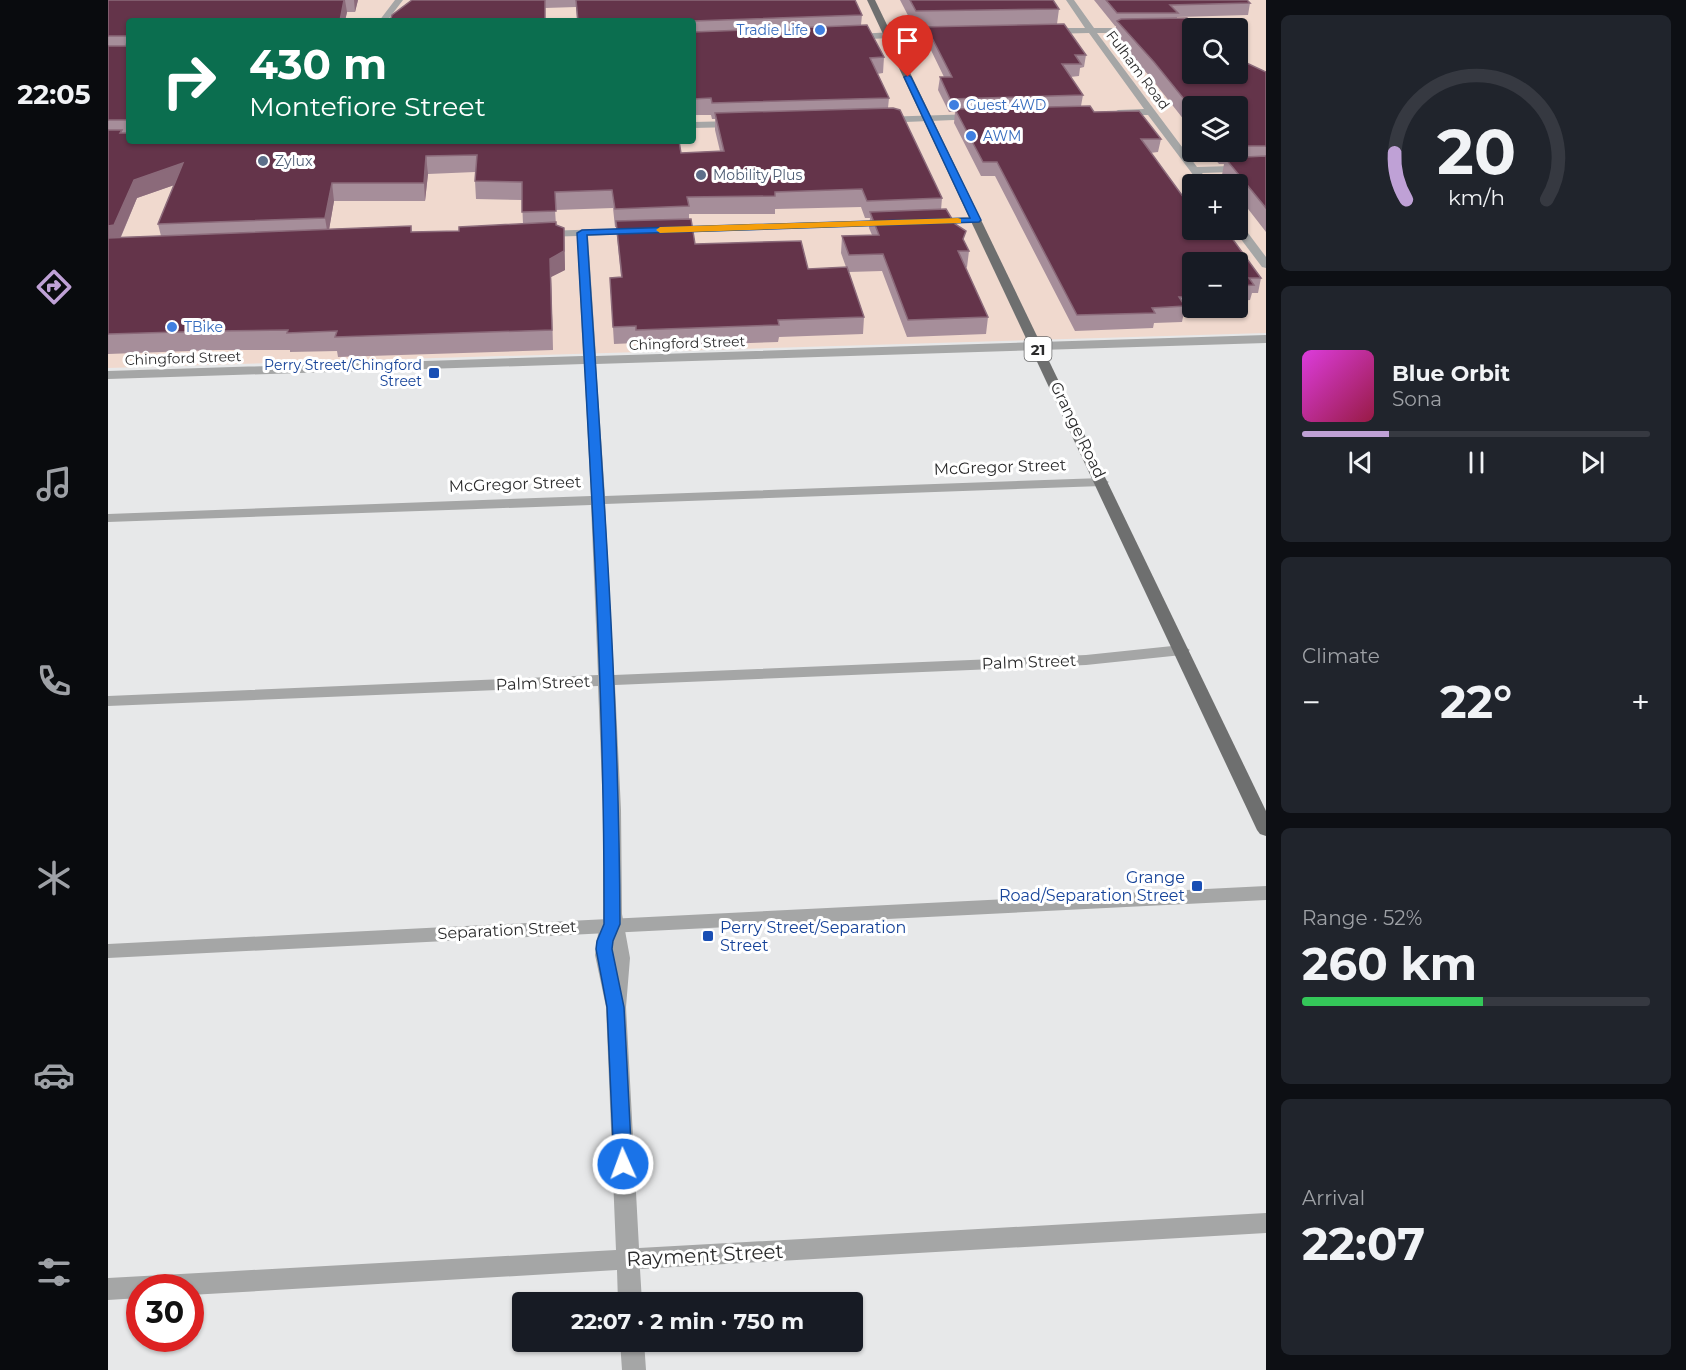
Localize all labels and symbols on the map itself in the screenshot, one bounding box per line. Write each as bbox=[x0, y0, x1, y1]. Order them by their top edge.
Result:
pin bbox=[882, 15, 933, 77]
place label: Tradie Life bbox=[736, 21, 808, 39]
marker: Tradie Life bbox=[813, 23, 827, 37]
street label: Fulham Road bbox=[1102, 27, 1174, 113]
place label: Guest 4WD bbox=[966, 96, 1046, 114]
marker: Guest 4WD bbox=[947, 98, 961, 112]
place label: AWM bbox=[983, 127, 1021, 145]
marker: AWM bbox=[964, 129, 978, 143]
place label: Zylux bbox=[275, 152, 313, 170]
marker: Zylux bbox=[256, 154, 270, 168]
place label: Mobility Plus bbox=[713, 166, 802, 184]
marker: Mobility Plus bbox=[694, 168, 708, 182]
place label: TBike bbox=[184, 318, 223, 336]
marker: TBike bbox=[165, 320, 179, 334]
street label: Chingford Street bbox=[628, 332, 746, 354]
road number: 21 bbox=[1024, 337, 1052, 361]
street label: Chingford Street bbox=[124, 347, 242, 369]
place label: Perry Street/Chingford Street bbox=[264, 356, 422, 390]
marker: Perry Street/Chingford Street bbox=[427, 366, 441, 380]
street label: Grange Road bbox=[1046, 379, 1110, 481]
street label: McGregor Street bbox=[933, 455, 1067, 479]
street label: McGregor Street bbox=[448, 472, 582, 496]
street label: Palm Street bbox=[981, 651, 1077, 673]
street label: Palm Street bbox=[495, 672, 591, 694]
place label: Grange Road/Separation Street bbox=[999, 868, 1186, 905]
marker: Grange Road/Separation Street bbox=[1190, 879, 1204, 893]
street label: Separation Street bbox=[437, 917, 577, 943]
place label: Perry Street/Separation Street bbox=[720, 918, 906, 955]
marker: Perry Street/Separation Street bbox=[701, 929, 715, 943]
position arrow bbox=[591, 1132, 655, 1196]
street label: Rayment Street bbox=[626, 1239, 784, 1271]
speed limit sign: 30 bbox=[126, 1274, 204, 1352]

